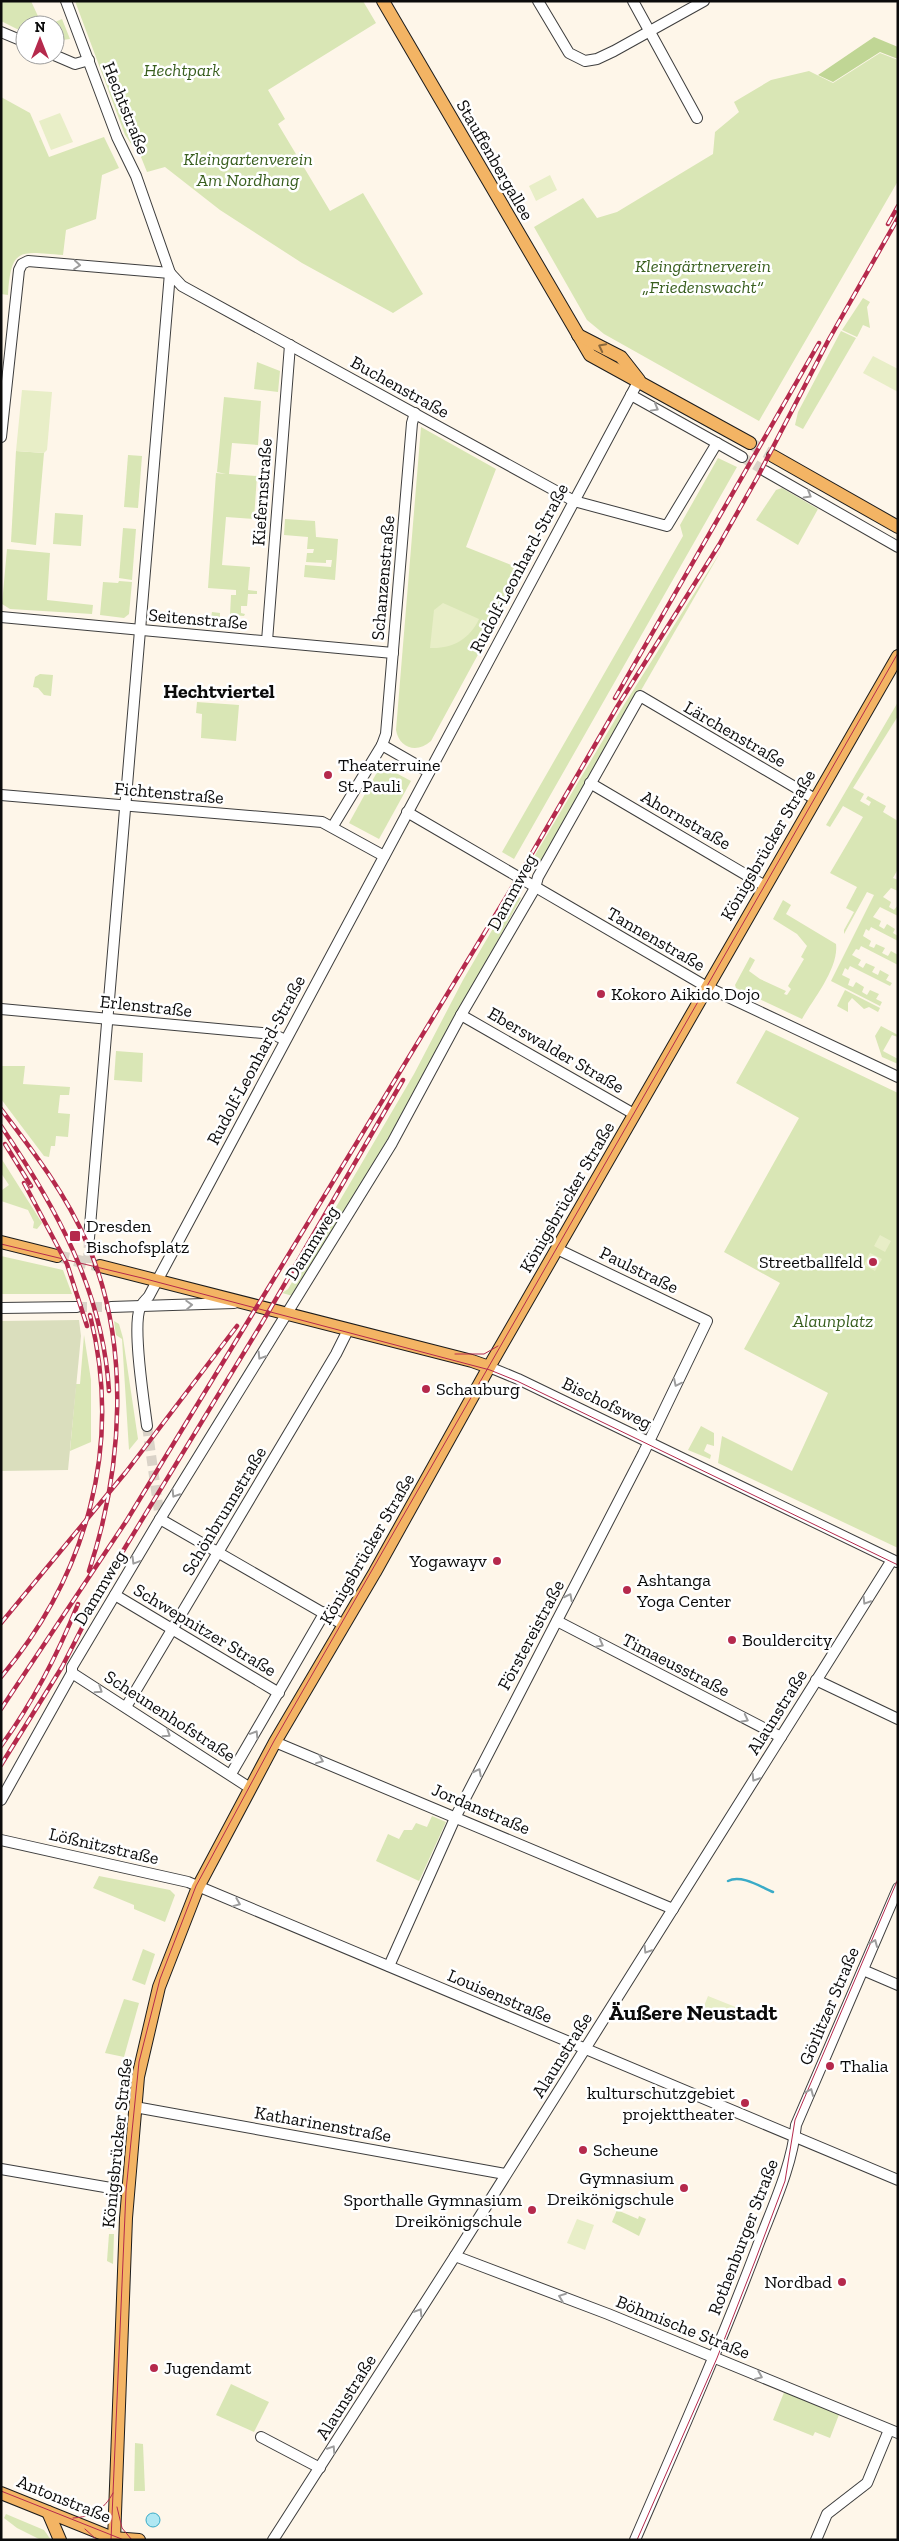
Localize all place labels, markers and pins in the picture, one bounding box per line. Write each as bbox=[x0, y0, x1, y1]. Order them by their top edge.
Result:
place label: Theaterruine St. Pauli bbox=[338, 754, 441, 797]
marker: Theaterruine St. Pauli bbox=[322, 769, 334, 781]
place label: Kokoro Aikido Dojo bbox=[611, 983, 760, 1005]
marker: Kokoro Aikido Dojo bbox=[595, 988, 607, 1000]
place label: Dresden Bischofsplatz bbox=[86, 1215, 189, 1258]
marker: Dresden Bischofsplatz bbox=[68, 1229, 82, 1243]
place label: Streetballfeld bbox=[759, 1251, 863, 1273]
marker: Streetballfeld bbox=[867, 1256, 879, 1268]
place label: Schauburg bbox=[436, 1378, 520, 1400]
marker: Schauburg bbox=[420, 1383, 432, 1395]
place label: Yogawayv bbox=[408, 1550, 487, 1572]
marker: Yogawayv bbox=[491, 1555, 503, 1567]
place label: Ashtanga Yoga Center bbox=[636, 1569, 732, 1612]
marker: Ashtanga Yoga Center bbox=[621, 1584, 633, 1596]
place label: Bouldercity bbox=[742, 1629, 833, 1651]
marker: Bouldercity bbox=[726, 1634, 738, 1646]
place label: Thalia bbox=[840, 2055, 889, 2077]
marker: Thalia bbox=[824, 2060, 836, 2072]
place label: kulturschutzgebiet projekttheater bbox=[587, 2082, 735, 2125]
marker: kulturschutzgebiet projekttheater bbox=[739, 2097, 751, 2109]
place label: Scheune bbox=[593, 2139, 658, 2161]
marker: Scheune bbox=[577, 2144, 589, 2156]
place label: Gymnasium Dreikönigschule bbox=[547, 2167, 674, 2210]
marker: Gymnasium Dreikönigschule bbox=[678, 2182, 690, 2194]
place label: Sporthalle Gymnasium Dreikönigschule bbox=[343, 2189, 522, 2232]
marker: Sporthalle Gymnasium Dreikönigschule bbox=[526, 2204, 538, 2216]
place label: Nordbad bbox=[764, 2271, 832, 2293]
marker: Nordbad bbox=[836, 2276, 848, 2288]
place label: Jugendamt bbox=[164, 2357, 252, 2379]
marker: Jugendamt bbox=[148, 2362, 160, 2374]

